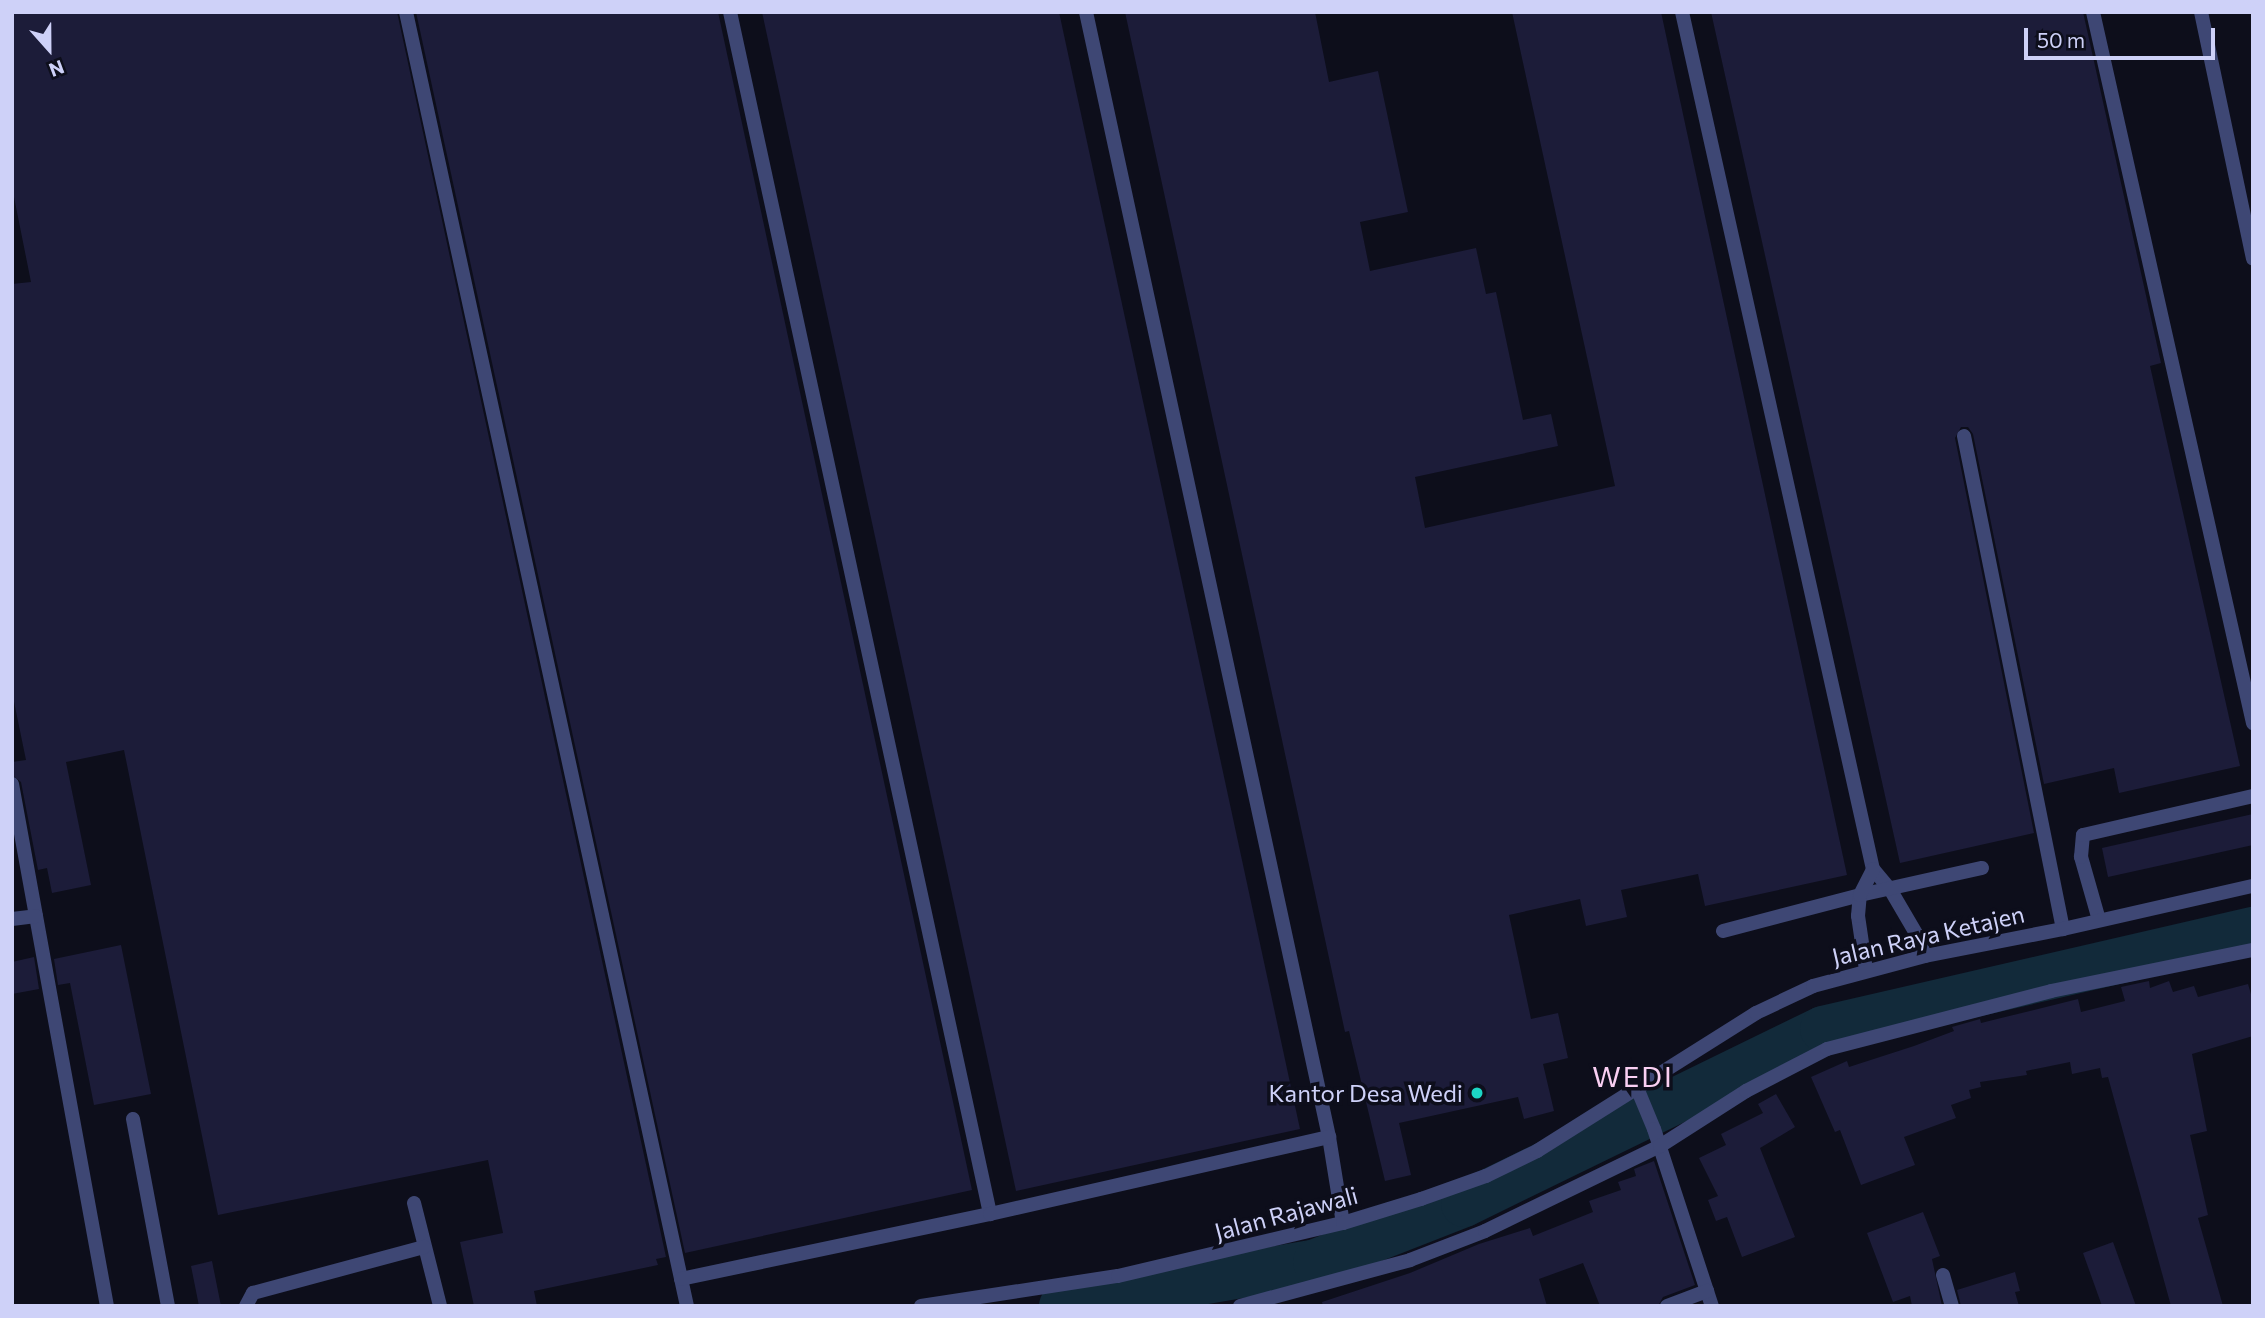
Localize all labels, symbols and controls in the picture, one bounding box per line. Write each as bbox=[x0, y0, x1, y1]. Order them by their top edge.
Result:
north arrow bbox=[14, 14, 84, 84]
scale bar bbox=[2027, 14, 2218, 58]
text: 50 m bbox=[2037, 27, 2085, 52]
text: N bbox=[46, 56, 67, 82]
street label: Jalan Raya Ketajen bbox=[1829, 899, 2027, 971]
district label: WEDI bbox=[1593, 1059, 1673, 1093]
place label: Kantor Desa Wedi bbox=[1269, 1079, 1463, 1107]
marker: Kantor Desa Wedi bbox=[1469, 1085, 1485, 1101]
street label: Jalan Rajawali bbox=[1211, 1180, 1361, 1246]

